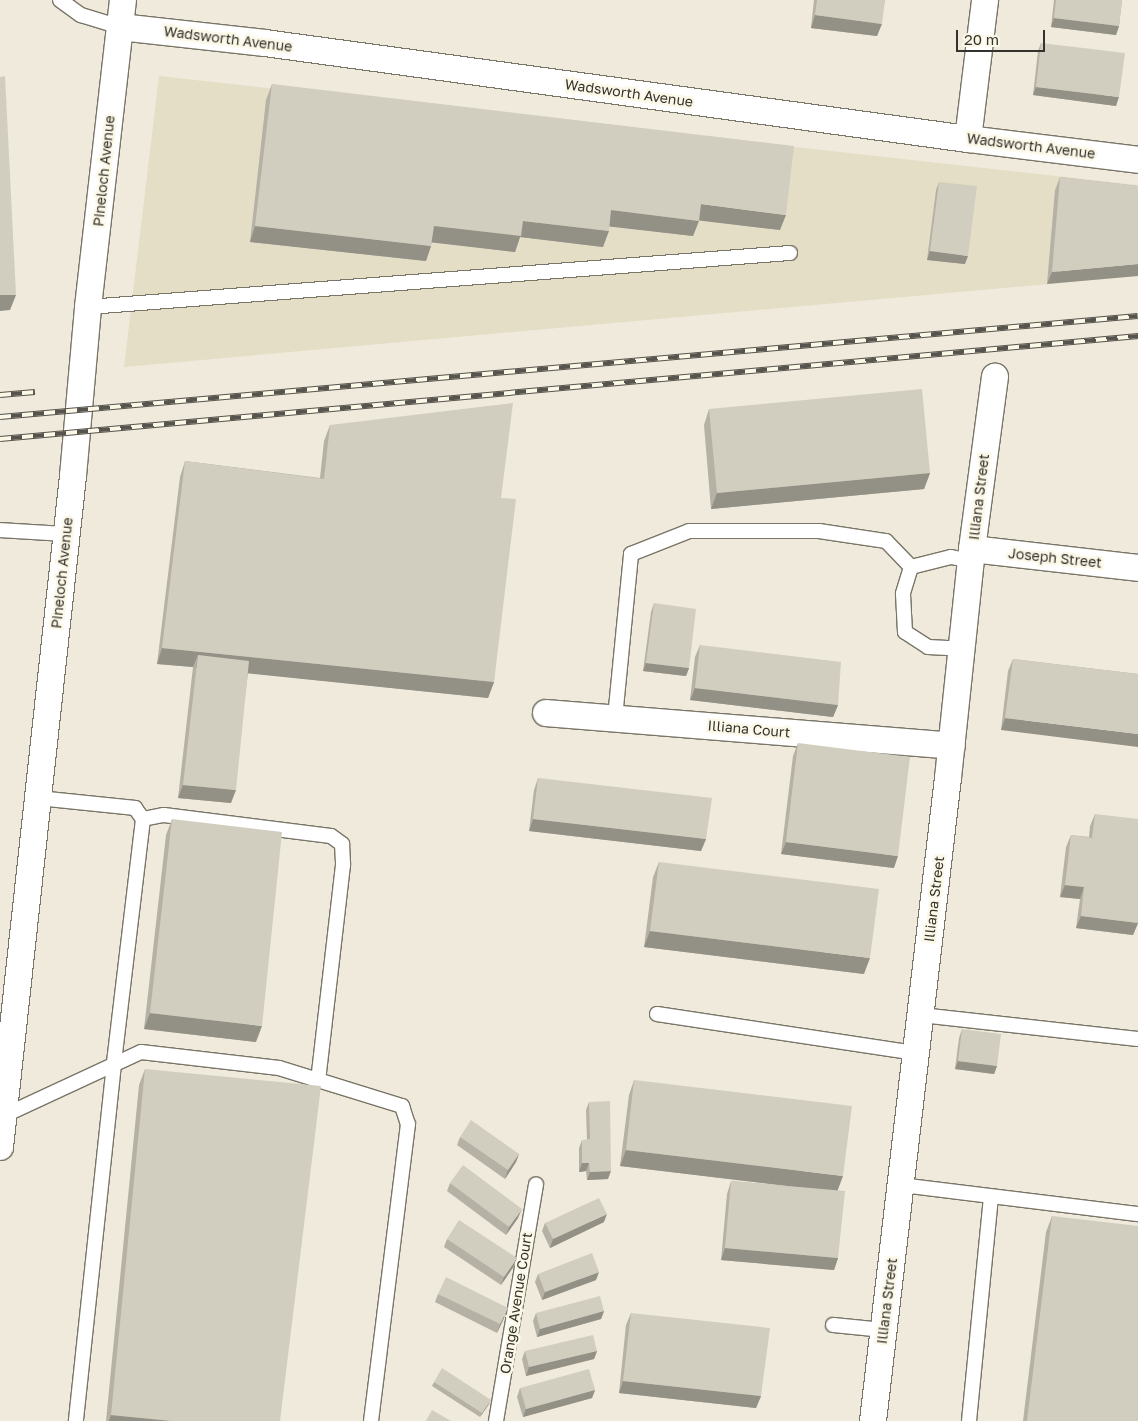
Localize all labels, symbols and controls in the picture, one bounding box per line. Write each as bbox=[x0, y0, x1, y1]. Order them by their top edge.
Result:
scale bar bbox=[958, 20, 1047, 52]
street label: Wadsworth Avenue bbox=[163, 23, 293, 55]
text: 20 m bbox=[964, 30, 999, 48]
street label: Wadsworth Avenue bbox=[564, 76, 694, 110]
street label: Pineloch Avenue bbox=[90, 115, 118, 227]
street label: Wadsworth Avenue bbox=[966, 130, 1096, 162]
street label: Illiana Street bbox=[965, 453, 993, 541]
street label: Pineloch Avenue bbox=[48, 517, 76, 629]
street label: Joseph Street bbox=[1007, 545, 1103, 571]
street label: Illiana Court bbox=[707, 717, 791, 741]
street label: Illiana Street bbox=[920, 855, 948, 943]
street label: Orange Avenue Court bbox=[497, 1231, 535, 1375]
street label: Illiana Street bbox=[873, 1257, 901, 1345]

